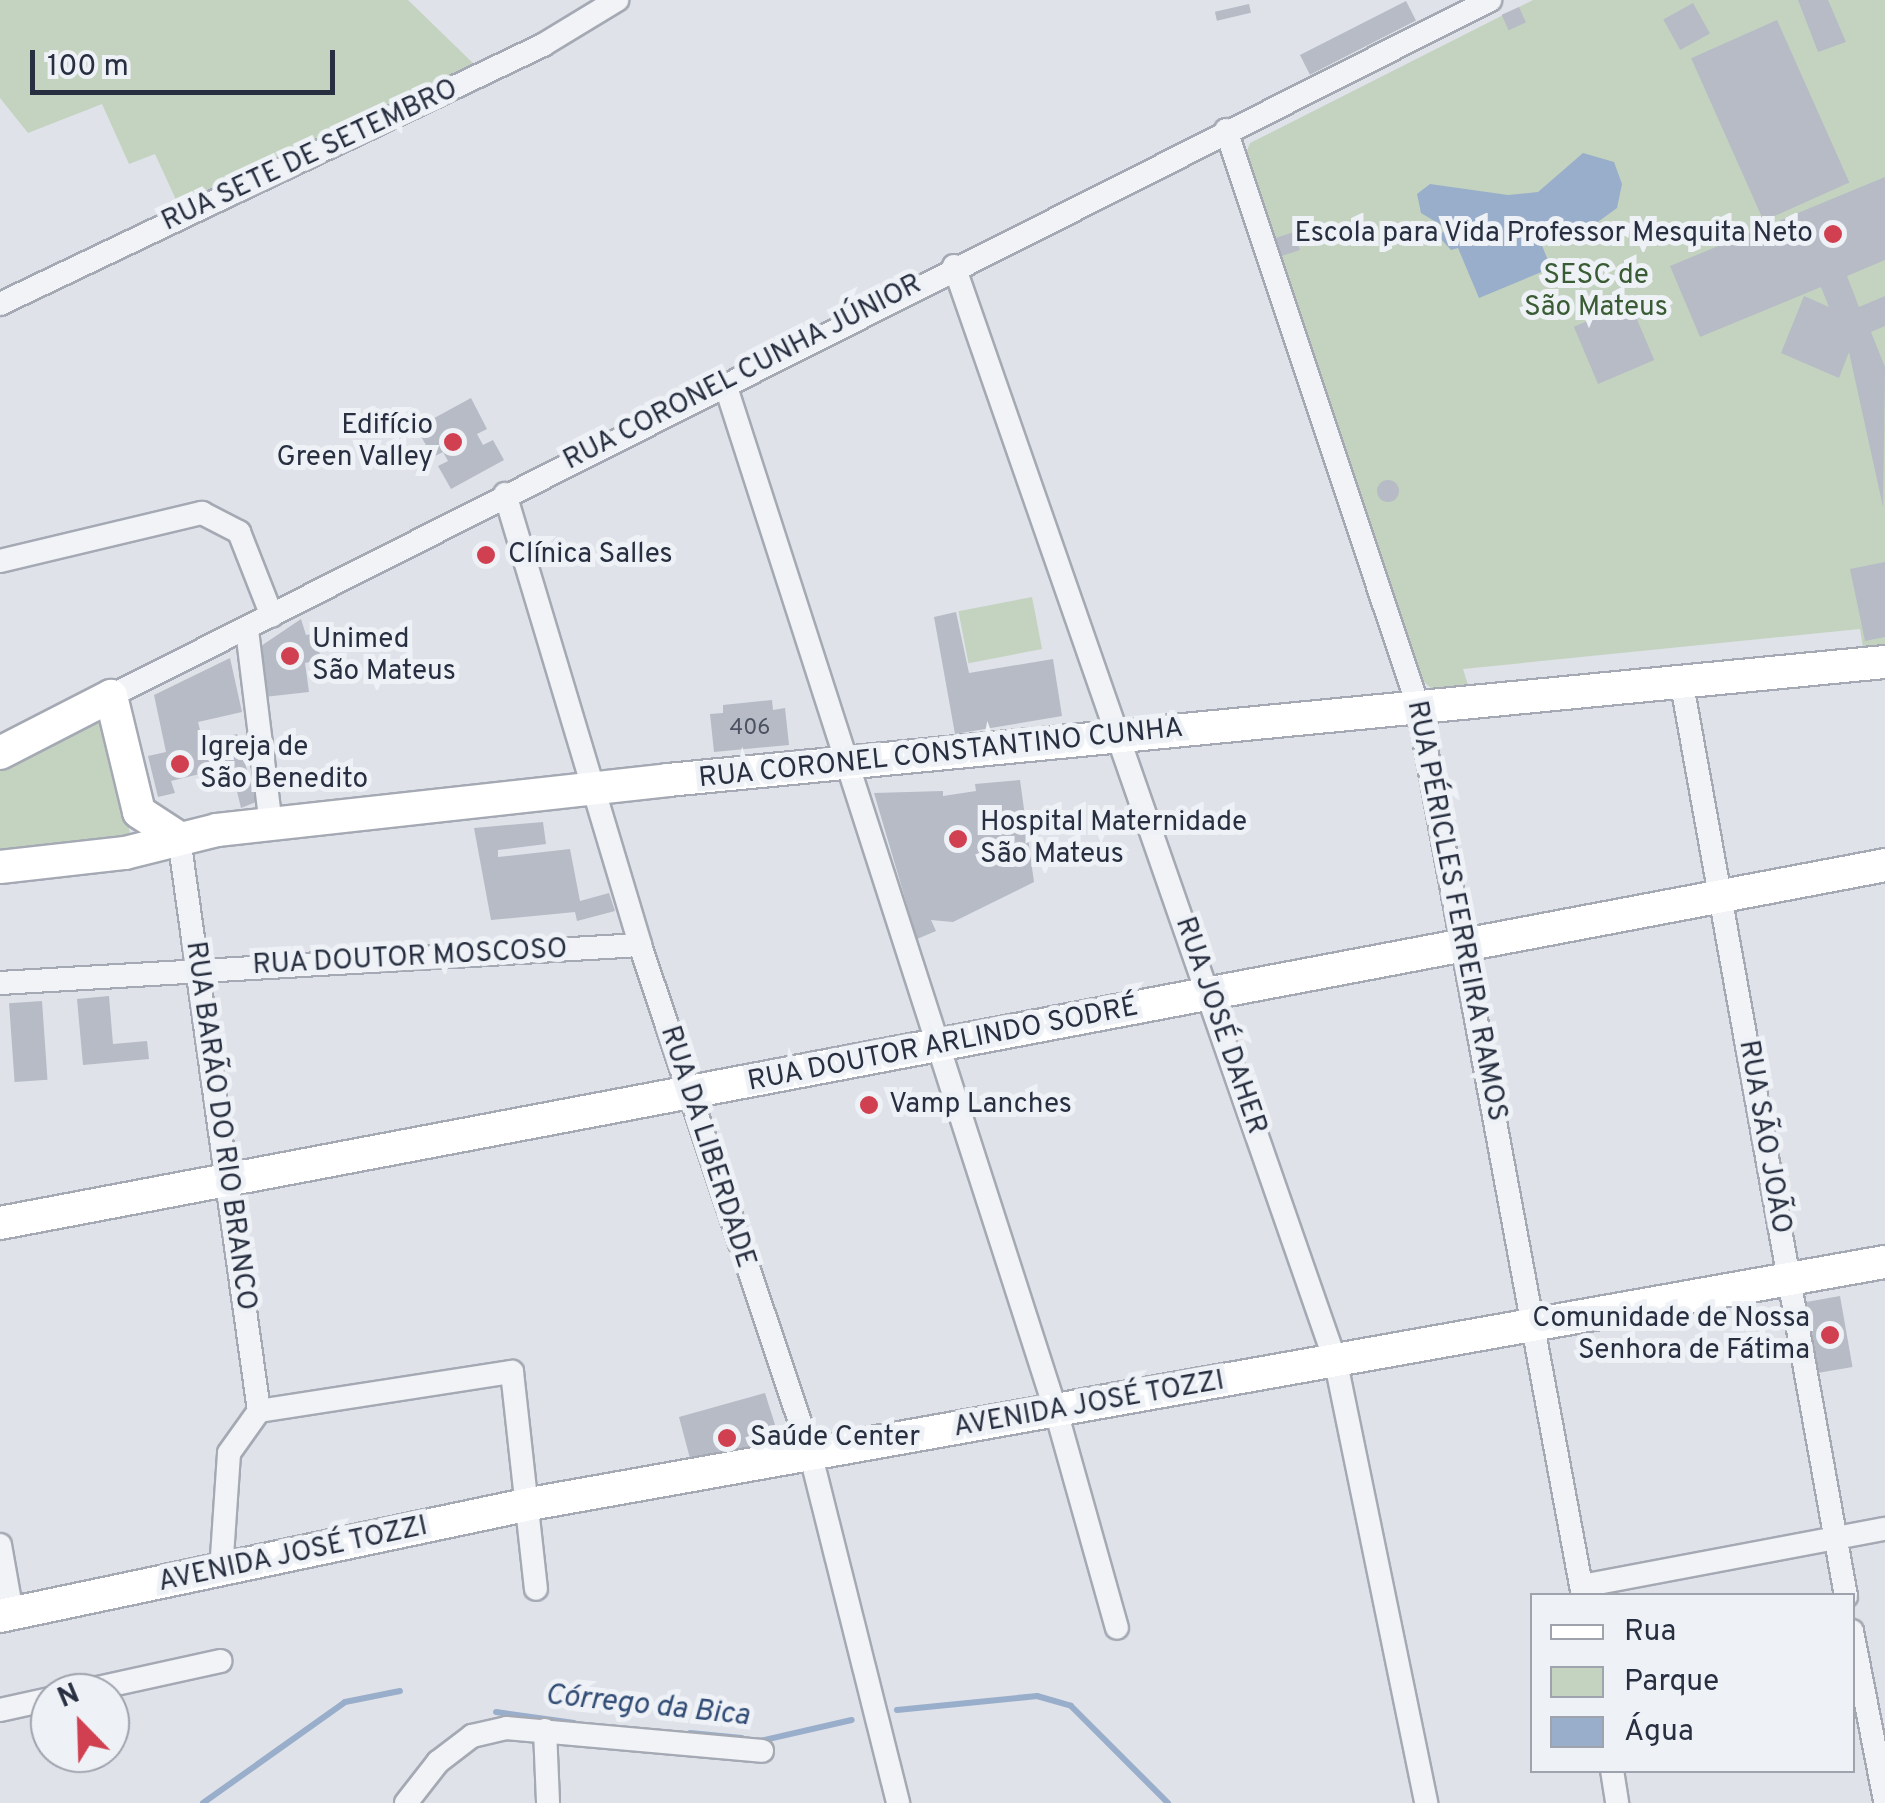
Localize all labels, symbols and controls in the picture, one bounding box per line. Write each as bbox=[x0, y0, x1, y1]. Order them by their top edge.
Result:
scale bar bbox=[35, 30, 340, 92]
text: 100 m bbox=[47, 49, 129, 86]
street label: RUA SETE DE SETEMBRO bbox=[156, 72, 464, 240]
place label: Escola para Vida Professor Mesquita Neto bbox=[1293, 217, 1813, 251]
marker: Escola para Vida Professor Mesquita Neto bbox=[1822, 223, 1844, 245]
park label: SESC de São Mateus bbox=[1524, 259, 1668, 325]
street label: RUA CORONEL CUNHA JÚNIOR bbox=[557, 267, 929, 479]
place label: Edifício Green Valley bbox=[275, 409, 433, 475]
marker: Edifício Green Valley bbox=[442, 431, 464, 453]
place label: Clínica Salles bbox=[508, 538, 673, 572]
marker: Clínica Salles bbox=[473, 542, 499, 568]
place label: Unimed São Mateus bbox=[312, 623, 456, 689]
marker: Unimed São Mateus bbox=[277, 643, 303, 669]
street label: RUA PÉRICLES FERREIRA RAMOS bbox=[1399, 697, 1513, 1125]
street label: RUA CORONEL CONSTANTINO CUNHA bbox=[696, 712, 1186, 796]
house number: 406 bbox=[730, 716, 770, 742]
place label: Igreja de São Benedito bbox=[200, 731, 368, 797]
marker: Igreja de São Benedito bbox=[169, 753, 191, 775]
place label: Hospital Maternidade São Mateus bbox=[980, 806, 1247, 872]
marker: Hospital Maternidade São Mateus bbox=[945, 826, 971, 852]
street label: RUA JOSÉ DAHER bbox=[1167, 912, 1273, 1140]
street label: RUA DOUTOR MOSCOSO bbox=[251, 933, 569, 983]
street label: RUA BARÃO DO RIO BRANCO bbox=[177, 939, 263, 1313]
street label: RUA DOUTOR ARLINDO SODRÉ bbox=[744, 990, 1142, 1100]
street label: RUA DA LIBERDADE bbox=[652, 1021, 762, 1273]
street label: RUA SÃO JOÃO bbox=[1730, 1037, 1798, 1237]
place label: Vamp Lanches bbox=[889, 1088, 1072, 1122]
marker: Vamp Lanches bbox=[858, 1094, 880, 1116]
place label: Comunidade de Nossa Senhora de Fátima bbox=[1532, 1302, 1810, 1368]
marker: Comunidade de Nossa Senhora de Fátima bbox=[1819, 1324, 1841, 1346]
street label: AVENIDA JOSÉ TOZZI bbox=[950, 1364, 1228, 1446]
place label: Saúde Center bbox=[750, 1421, 920, 1455]
marker: Saúde Center bbox=[714, 1425, 740, 1451]
street label: AVENIDA JOSÉ TOZZI bbox=[154, 1510, 432, 1600]
legend bbox=[1530, 1593, 1855, 1773]
text: Rua bbox=[1624, 1614, 1676, 1651]
text: Parque bbox=[1624, 1664, 1719, 1701]
north arrow bbox=[30, 1673, 130, 1773]
text: N bbox=[53, 1677, 85, 1718]
water label: Córrego da Bica bbox=[543, 1678, 751, 1736]
text: Água bbox=[1624, 1714, 1694, 1751]

